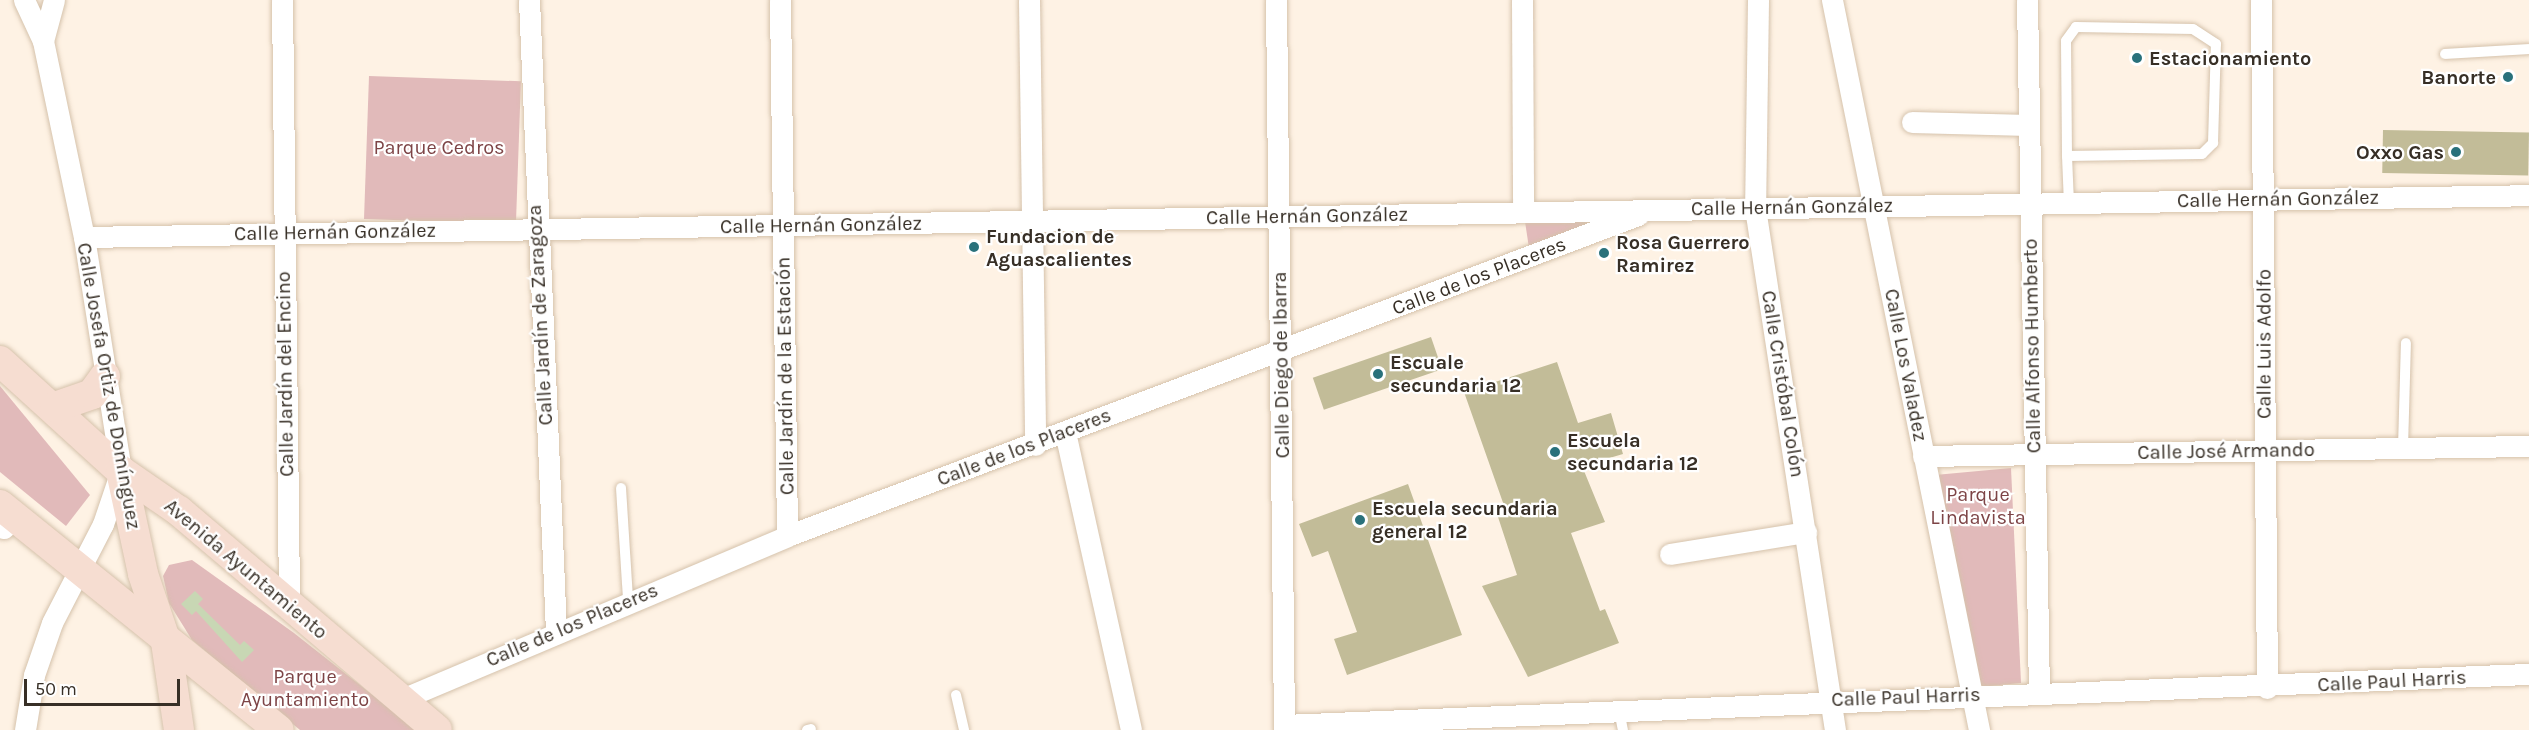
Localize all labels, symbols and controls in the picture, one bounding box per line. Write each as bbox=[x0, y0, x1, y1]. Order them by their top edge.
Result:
place label: Estacionamiento bbox=[2149, 46, 2311, 70]
marker: Estacionamiento bbox=[2130, 51, 2144, 65]
place label: Banorte bbox=[2421, 65, 2496, 89]
marker: Banorte bbox=[2501, 70, 2515, 84]
park label: Parque Cedros bbox=[373, 135, 505, 159]
place label: Oxxo Gas bbox=[2356, 140, 2444, 164]
marker: Oxxo Gas bbox=[2449, 145, 2463, 159]
street label: Calle Hernán González bbox=[2177, 185, 2379, 213]
street label: Calle Hernán González bbox=[1691, 193, 1893, 221]
street label: Calle Hernán González bbox=[1206, 202, 1408, 230]
street label: Calle Jardín de Zaragoza bbox=[522, 204, 558, 426]
street label: Calle Hernán González bbox=[720, 211, 922, 239]
street label: Calle Hernán González bbox=[234, 218, 436, 246]
place label: Fundacion de Aguascalientes bbox=[986, 224, 1132, 271]
place label: Rosa Guerrero Ramirez bbox=[1616, 230, 1750, 277]
street label: Calle de los Placeres bbox=[1389, 232, 1569, 320]
street label: Calle Alfonso Humberto bbox=[2018, 239, 2046, 453]
marker: Fundacion de Aguascalientes bbox=[967, 240, 981, 254]
street label: Calle Josefa Ortiz de Domínguez bbox=[72, 241, 146, 531]
marker: Rosa Guerrero Ramirez bbox=[1597, 246, 1611, 260]
street label: Calle Jardín de la Estación bbox=[771, 257, 799, 495]
street label: Calle Luis Adolfo bbox=[2252, 269, 2276, 419]
street label: Calle Jardín del Encino bbox=[271, 271, 299, 477]
street label: Calle Diego de Ibarra bbox=[1267, 271, 1295, 459]
street label: Calle Los Valadez bbox=[1879, 287, 1933, 443]
street label: Calle Cristóbal Colón bbox=[1756, 289, 1810, 479]
place label: Escuale secundaria 12 bbox=[1390, 350, 1521, 397]
marker: Escuale secundaria 12 bbox=[1371, 367, 1385, 381]
street label: Calle de los Placeres bbox=[934, 403, 1114, 491]
place label: Escuela secundaria 12 bbox=[1567, 428, 1698, 475]
street label: Calle José Armando bbox=[2137, 437, 2315, 465]
marker: Escuela secundaria 12 bbox=[1548, 445, 1562, 459]
park label: Parque Lindavista bbox=[1930, 483, 2026, 530]
street label: Avenida Ayuntamiento bbox=[160, 494, 332, 644]
place label: Escuela secundaria general 12 bbox=[1372, 496, 1558, 543]
marker: Escuela secundaria general 12 bbox=[1353, 513, 1367, 527]
street label: Calle de los Placeres bbox=[482, 578, 662, 672]
park label: Parque Ayuntamiento bbox=[241, 664, 369, 711]
street label: Calle Paul Harris bbox=[2317, 665, 2467, 697]
scale bar bbox=[27, 667, 183, 705]
text: 50 m bbox=[35, 678, 77, 700]
street label: Calle Paul Harris bbox=[1831, 682, 1981, 712]

